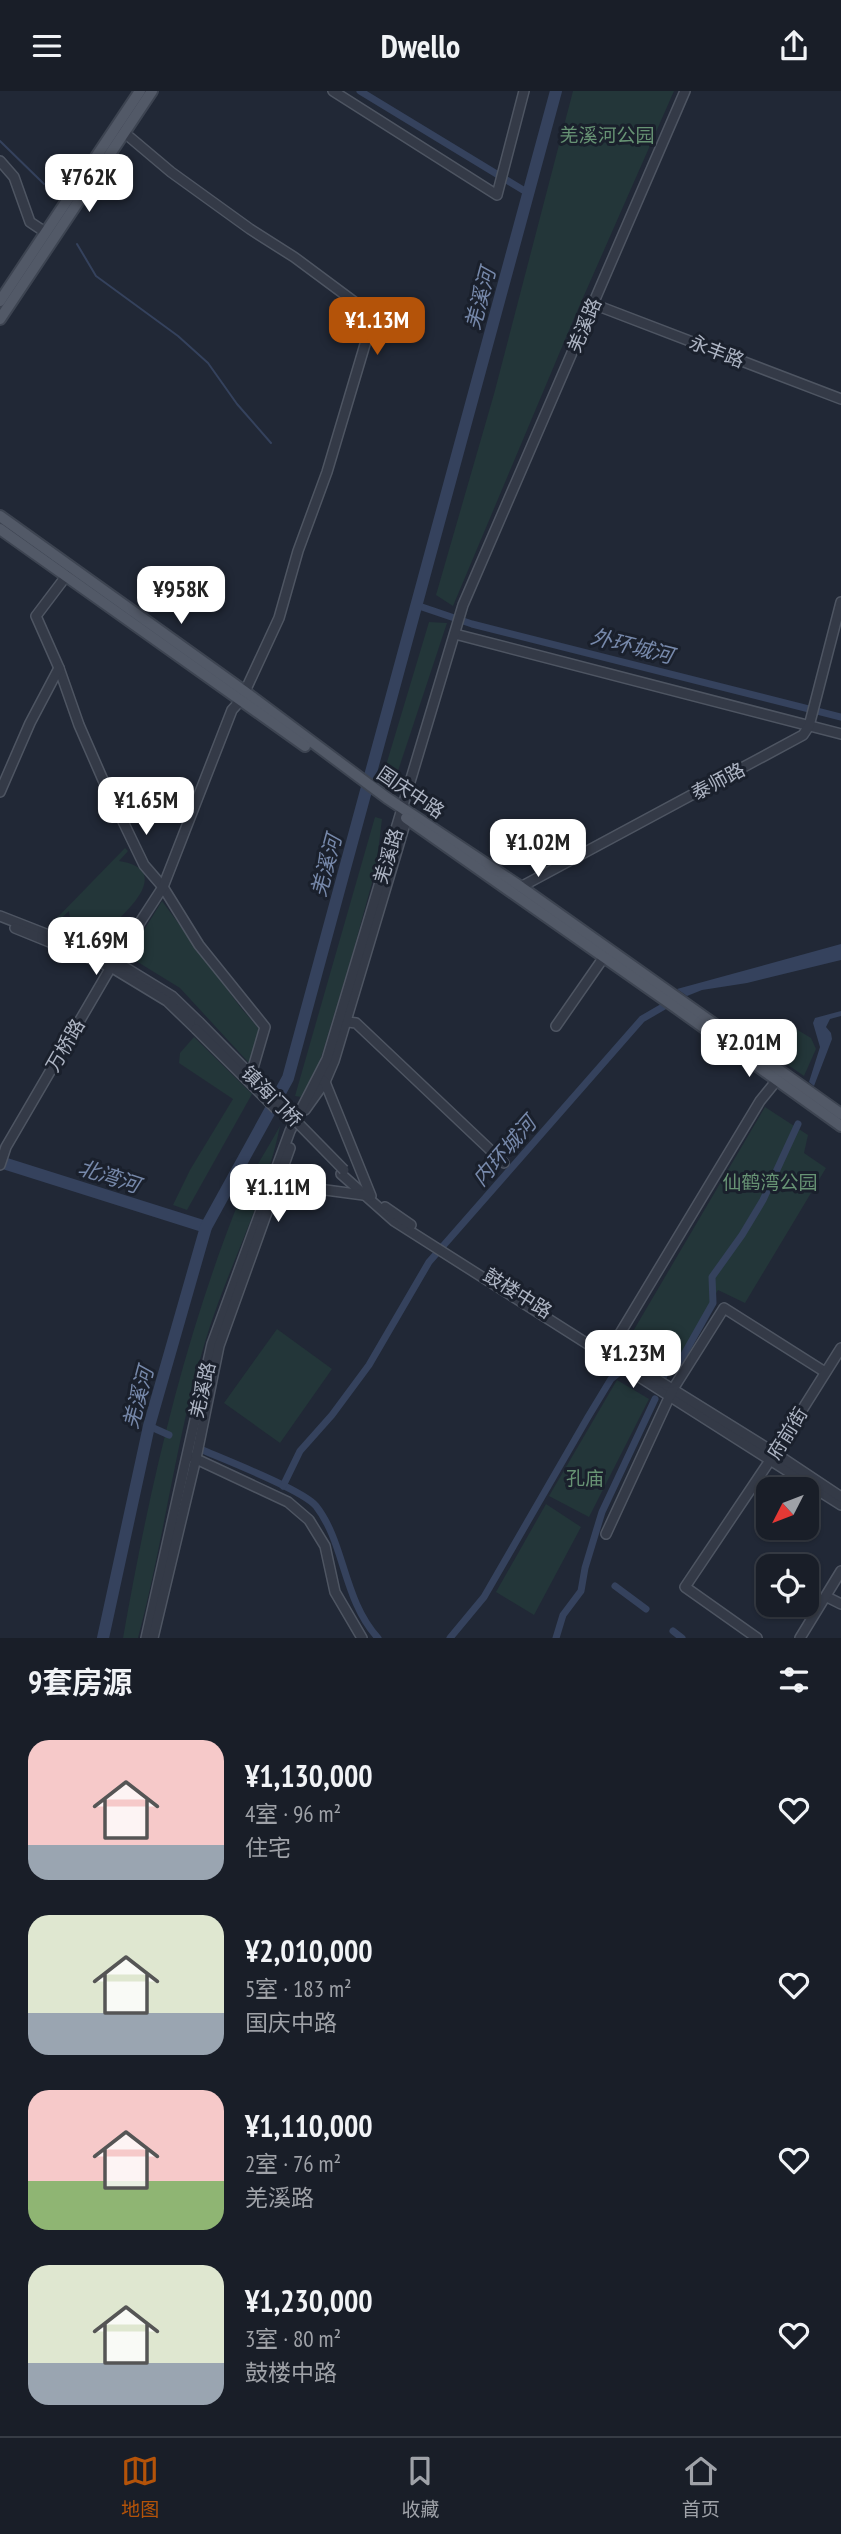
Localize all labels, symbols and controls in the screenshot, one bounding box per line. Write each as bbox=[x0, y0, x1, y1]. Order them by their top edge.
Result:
text: Dwello bbox=[381, 25, 460, 67]
icon: menu bbox=[28, 27, 66, 65]
icon: share bbox=[775, 27, 813, 65]
park label: 羌溪河公园 bbox=[559, 123, 655, 147]
pin: ¥762K bbox=[40, 155, 138, 214]
text: ¥762K bbox=[61, 162, 117, 191]
water label: 羌溪河 bbox=[459, 261, 502, 333]
street label: 羌溪路 bbox=[562, 294, 606, 356]
pin: ¥1.13M bbox=[320, 297, 434, 357]
text: ¥1.13M bbox=[345, 305, 409, 334]
street label: 永丰路 bbox=[686, 330, 748, 372]
pin: ¥958K bbox=[132, 567, 230, 626]
text: ¥958K bbox=[153, 574, 209, 603]
water label: 外环城河 bbox=[588, 623, 680, 670]
street label: 泰师路 bbox=[687, 757, 749, 805]
street label: 国庆中路 bbox=[373, 761, 449, 823]
pin: ¥1.65M bbox=[89, 777, 203, 837]
text: ¥1.65M bbox=[114, 785, 178, 814]
pin: ¥1.02M bbox=[481, 819, 595, 879]
street label: 羌溪路 bbox=[368, 825, 408, 887]
text: ¥1.02M bbox=[506, 827, 570, 856]
water label: 羌溪河 bbox=[305, 828, 348, 900]
pin: ¥1.69M bbox=[39, 917, 153, 977]
text: ¥1.69M bbox=[64, 925, 128, 954]
street label: 万桥路 bbox=[40, 1014, 90, 1076]
pin: ¥2.01M bbox=[692, 1019, 806, 1079]
text: ¥2.01M bbox=[717, 1027, 781, 1056]
street label: 镇海门桥 bbox=[237, 1061, 307, 1131]
water label: 内环城河 bbox=[466, 1107, 544, 1192]
water label: 北湾河 bbox=[75, 1153, 147, 1200]
pin: ¥1.11M bbox=[221, 1165, 335, 1224]
park label: 仙鹤湾公园 bbox=[722, 1170, 818, 1194]
text: ¥1.11M bbox=[246, 1172, 310, 1201]
street label: 鼓楼中路 bbox=[479, 1263, 557, 1323]
pin: ¥1.23M bbox=[576, 1331, 690, 1390]
text: ¥1.23M bbox=[601, 1338, 665, 1367]
water label: 羌溪河 bbox=[117, 1360, 160, 1432]
street label: 羌溪路 bbox=[184, 1360, 220, 1420]
street label: 府前街 bbox=[762, 1402, 812, 1464]
park label: 孔庙 bbox=[566, 1466, 604, 1490]
north arrow bbox=[756, 1477, 819, 1540]
map controls bbox=[756, 1477, 819, 1617]
button: locate bbox=[756, 1554, 819, 1617]
icon: filters bbox=[775, 1661, 813, 1699]
text: 9套房源 bbox=[28, 1662, 132, 1701]
text: ¥1,130,000 bbox=[245, 1756, 373, 1795]
icon: home bbox=[84, 1768, 168, 1852]
icon: heart bbox=[775, 1791, 813, 1829]
text: 4室 · 96 m² bbox=[245, 1799, 341, 1828]
text: 住宅 bbox=[245, 1833, 291, 1862]
text: ¥2,010,000 bbox=[245, 1931, 373, 1970]
icon: home bbox=[84, 1943, 168, 2027]
icon: heart bbox=[775, 1966, 813, 2004]
text: 5室 · 183 m² bbox=[245, 1974, 352, 2003]
text: 国庆中路 bbox=[245, 2008, 337, 2037]
text: ¥1,110,000 bbox=[245, 2106, 373, 2145]
icon: home bbox=[84, 2118, 168, 2202]
icon: heart bbox=[775, 2141, 813, 2179]
text: 2室 · 76 m² bbox=[245, 2149, 341, 2178]
text: 羌溪路 bbox=[245, 2183, 314, 2212]
text: ¥1,230,000 bbox=[245, 2281, 373, 2320]
icon: home bbox=[84, 2293, 168, 2377]
icon: heart bbox=[775, 2316, 813, 2354]
text: 3室 · 80 m² bbox=[245, 2324, 341, 2353]
text: 鼓楼中路 bbox=[245, 2358, 337, 2387]
tab: 地图 bbox=[121, 2452, 159, 2521]
tab: 收藏 bbox=[401, 2452, 440, 2521]
tab: 首页 bbox=[682, 2452, 720, 2521]

